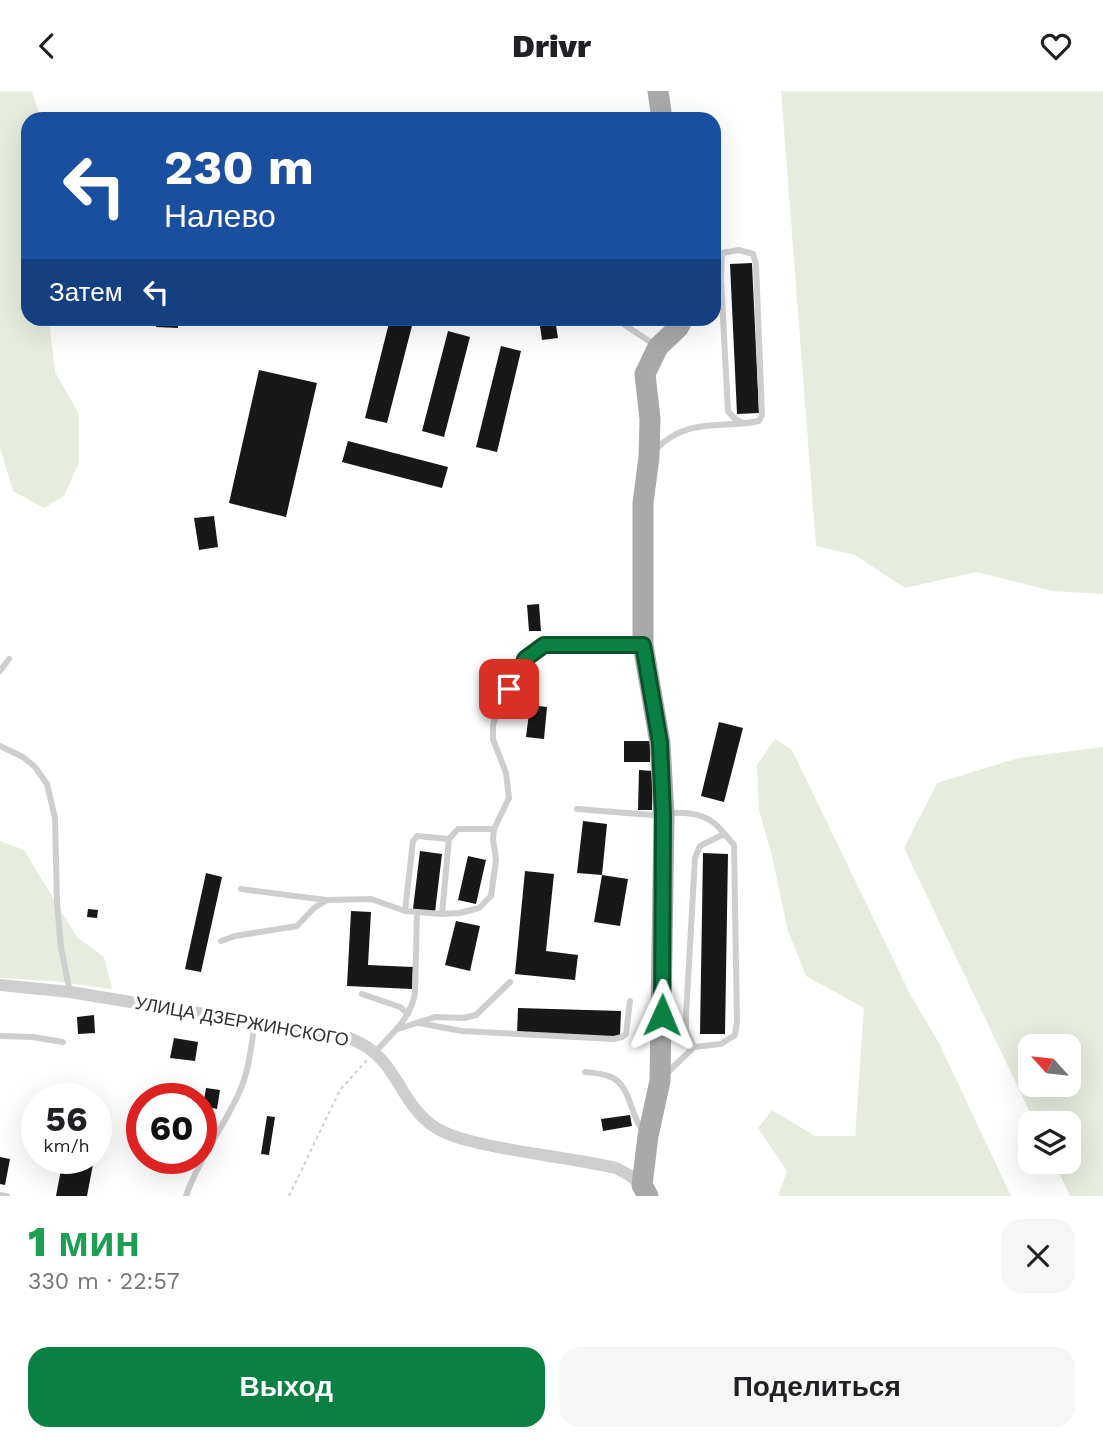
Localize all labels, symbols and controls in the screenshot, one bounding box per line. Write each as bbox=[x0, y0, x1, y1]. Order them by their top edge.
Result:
icon: back bbox=[28, 27, 66, 65]
text: Drivr bbox=[512, 27, 591, 65]
icon: heart bbox=[1037, 27, 1075, 65]
text: 230 m bbox=[164, 138, 314, 196]
icon: left bbox=[49, 140, 140, 231]
text: Налево bbox=[164, 197, 276, 235]
icon: left bbox=[137, 273, 175, 311]
text: Затем bbox=[49, 277, 123, 307]
pin bbox=[479, 659, 539, 719]
icon: arrive bbox=[490, 670, 528, 708]
position arrow bbox=[625, 978, 699, 1052]
street label: УЛИЦА ДЗЕРЖИНСКОГО bbox=[134, 992, 350, 1050]
north arrow bbox=[1018, 1034, 1082, 1097]
map controls bbox=[1018, 1034, 1081, 1174]
speed limit sign: 60 bbox=[126, 1083, 217, 1174]
text: 56 bbox=[46, 1098, 87, 1140]
button: layers bbox=[1018, 1111, 1081, 1174]
text: km/h bbox=[43, 1135, 90, 1156]
text: 1 мин bbox=[28, 1217, 140, 1266]
button: close bbox=[1001, 1219, 1075, 1293]
text: 330 m · 22:57 bbox=[28, 1268, 180, 1295]
button: Выход bbox=[28, 1347, 545, 1427]
button: Поделиться bbox=[559, 1347, 1075, 1427]

